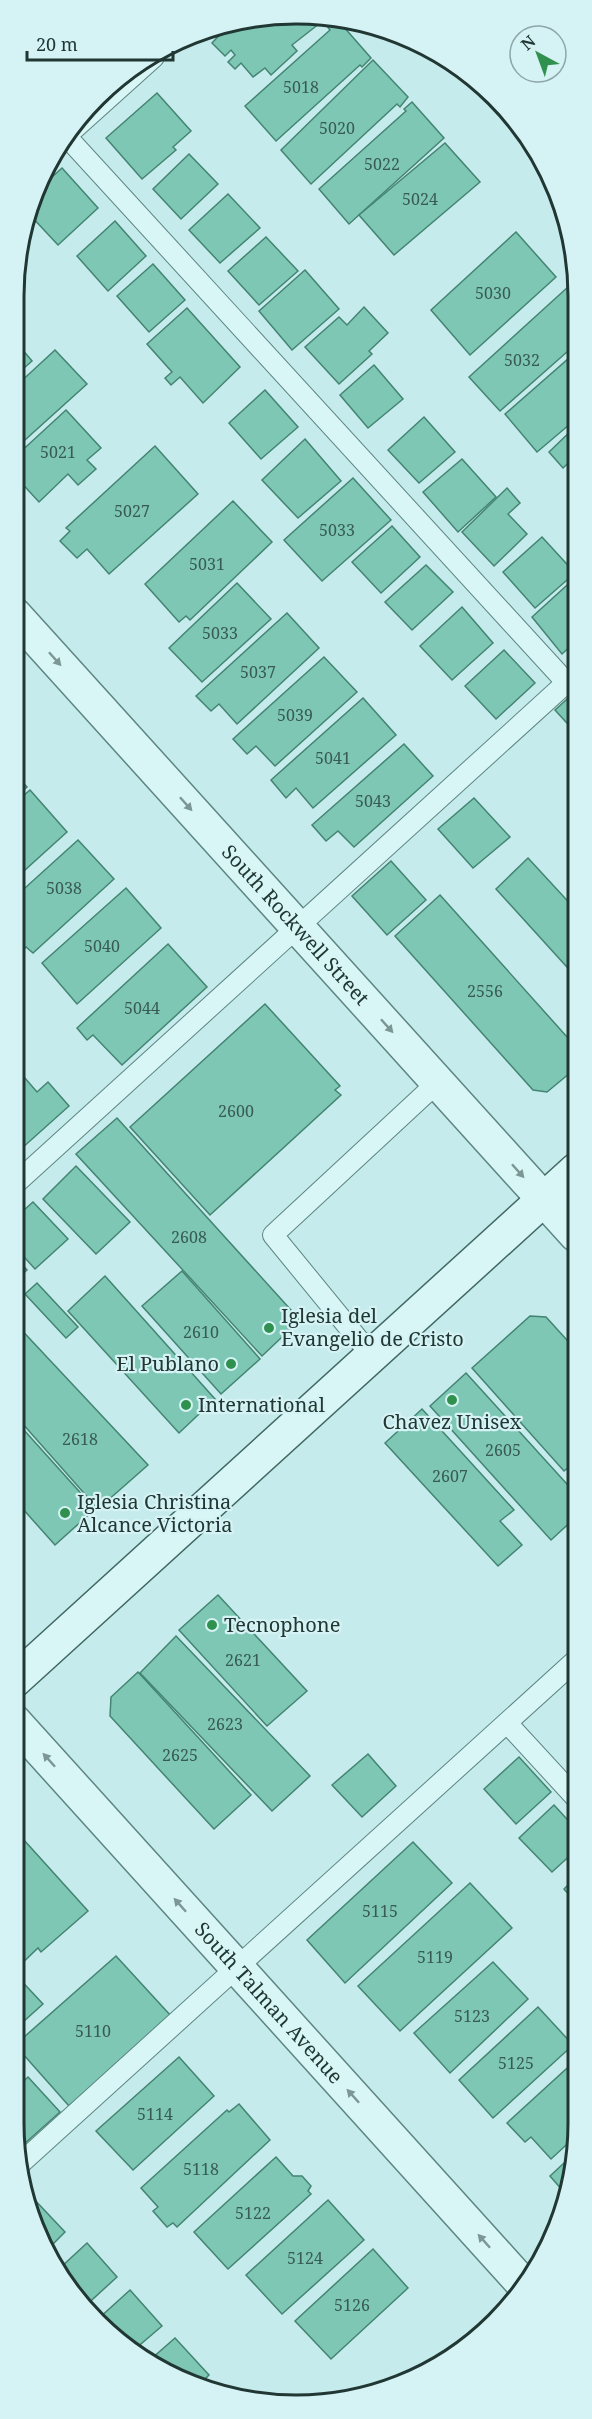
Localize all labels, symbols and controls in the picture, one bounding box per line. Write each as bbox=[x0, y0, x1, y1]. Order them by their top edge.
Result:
scale bar bbox=[27, 24, 172, 62]
north arrow bbox=[508, 24, 568, 84]
text: N bbox=[516, 30, 540, 55]
text: 20 m bbox=[36, 32, 78, 56]
house number: 5018 bbox=[283, 76, 319, 98]
house number: 5020 bbox=[319, 117, 355, 139]
house number: 5022 bbox=[364, 153, 400, 175]
house number: 5024 bbox=[402, 188, 438, 210]
house number: 5030 bbox=[475, 282, 511, 304]
house number: 5032 bbox=[504, 349, 540, 371]
house number: 5021 bbox=[40, 441, 76, 463]
house number: 5027 bbox=[114, 500, 150, 522]
house number: 5033 bbox=[319, 519, 355, 541]
house number: 5031 bbox=[189, 553, 225, 575]
house number: 5033 bbox=[202, 622, 238, 644]
one-way arrow bbox=[48, 651, 61, 666]
house number: 5037 bbox=[240, 661, 276, 683]
house number: 5039 bbox=[277, 704, 313, 726]
house number: 5041 bbox=[315, 747, 351, 769]
house number: 5043 bbox=[355, 790, 391, 812]
one-way arrow bbox=[178, 796, 192, 810]
street label: South Rockwell Street bbox=[216, 839, 376, 1011]
house number: 5038 bbox=[46, 877, 82, 899]
house number: 5040 bbox=[84, 935, 120, 957]
house number: 2556 bbox=[467, 980, 503, 1002]
house number: 5044 bbox=[124, 997, 160, 1019]
one-way arrow bbox=[380, 1018, 393, 1033]
house number: 2600 bbox=[218, 1100, 254, 1122]
one-way arrow bbox=[511, 1163, 525, 1178]
house number: 2608 bbox=[171, 1226, 207, 1248]
place label: Iglesia del Evangelio de Cristo bbox=[281, 1302, 464, 1352]
house number: 2610 bbox=[183, 1321, 219, 1343]
marker: Iglesia del Evangelio de Cristo bbox=[262, 1321, 276, 1335]
place label: El Publano bbox=[116, 1350, 219, 1377]
marker: El Publano bbox=[224, 1357, 238, 1371]
place label: International bbox=[198, 1391, 325, 1418]
marker: Chavez Unisex bbox=[445, 1393, 459, 1407]
marker: International bbox=[179, 1398, 193, 1412]
place label: Chavez Unisex bbox=[383, 1408, 522, 1435]
house number: 2618 bbox=[62, 1428, 98, 1450]
house number: 2605 bbox=[485, 1439, 521, 1461]
house number: 2607 bbox=[432, 1465, 468, 1487]
place label: Iglesia Christina Alcance Victoria bbox=[77, 1488, 232, 1538]
marker: Iglesia Christina Alcance Victoria bbox=[58, 1506, 72, 1520]
place label: Tecnophone bbox=[224, 1611, 340, 1638]
marker: Tecnophone bbox=[205, 1618, 219, 1632]
house number: 2621 bbox=[225, 1649, 261, 1671]
house number: 2623 bbox=[207, 1713, 243, 1735]
house number: 2625 bbox=[162, 1744, 198, 1766]
one-way arrow bbox=[43, 1753, 56, 1768]
one-way arrow bbox=[173, 1897, 187, 1912]
house number: 5115 bbox=[362, 1900, 398, 1922]
street label: South Talman Avenue bbox=[189, 1916, 349, 2089]
house number: 5119 bbox=[417, 1946, 453, 1968]
house number: 5123 bbox=[454, 2005, 490, 2027]
house number: 5110 bbox=[75, 2020, 111, 2042]
house number: 5125 bbox=[498, 2052, 534, 2074]
one-way arrow bbox=[347, 2089, 360, 2104]
house number: 5114 bbox=[137, 2103, 173, 2125]
house number: 5118 bbox=[183, 2158, 219, 2180]
house number: 5122 bbox=[235, 2202, 271, 2224]
one-way arrow bbox=[477, 2233, 491, 2248]
house number: 5124 bbox=[287, 2247, 323, 2269]
house number: 5126 bbox=[334, 2294, 370, 2316]

